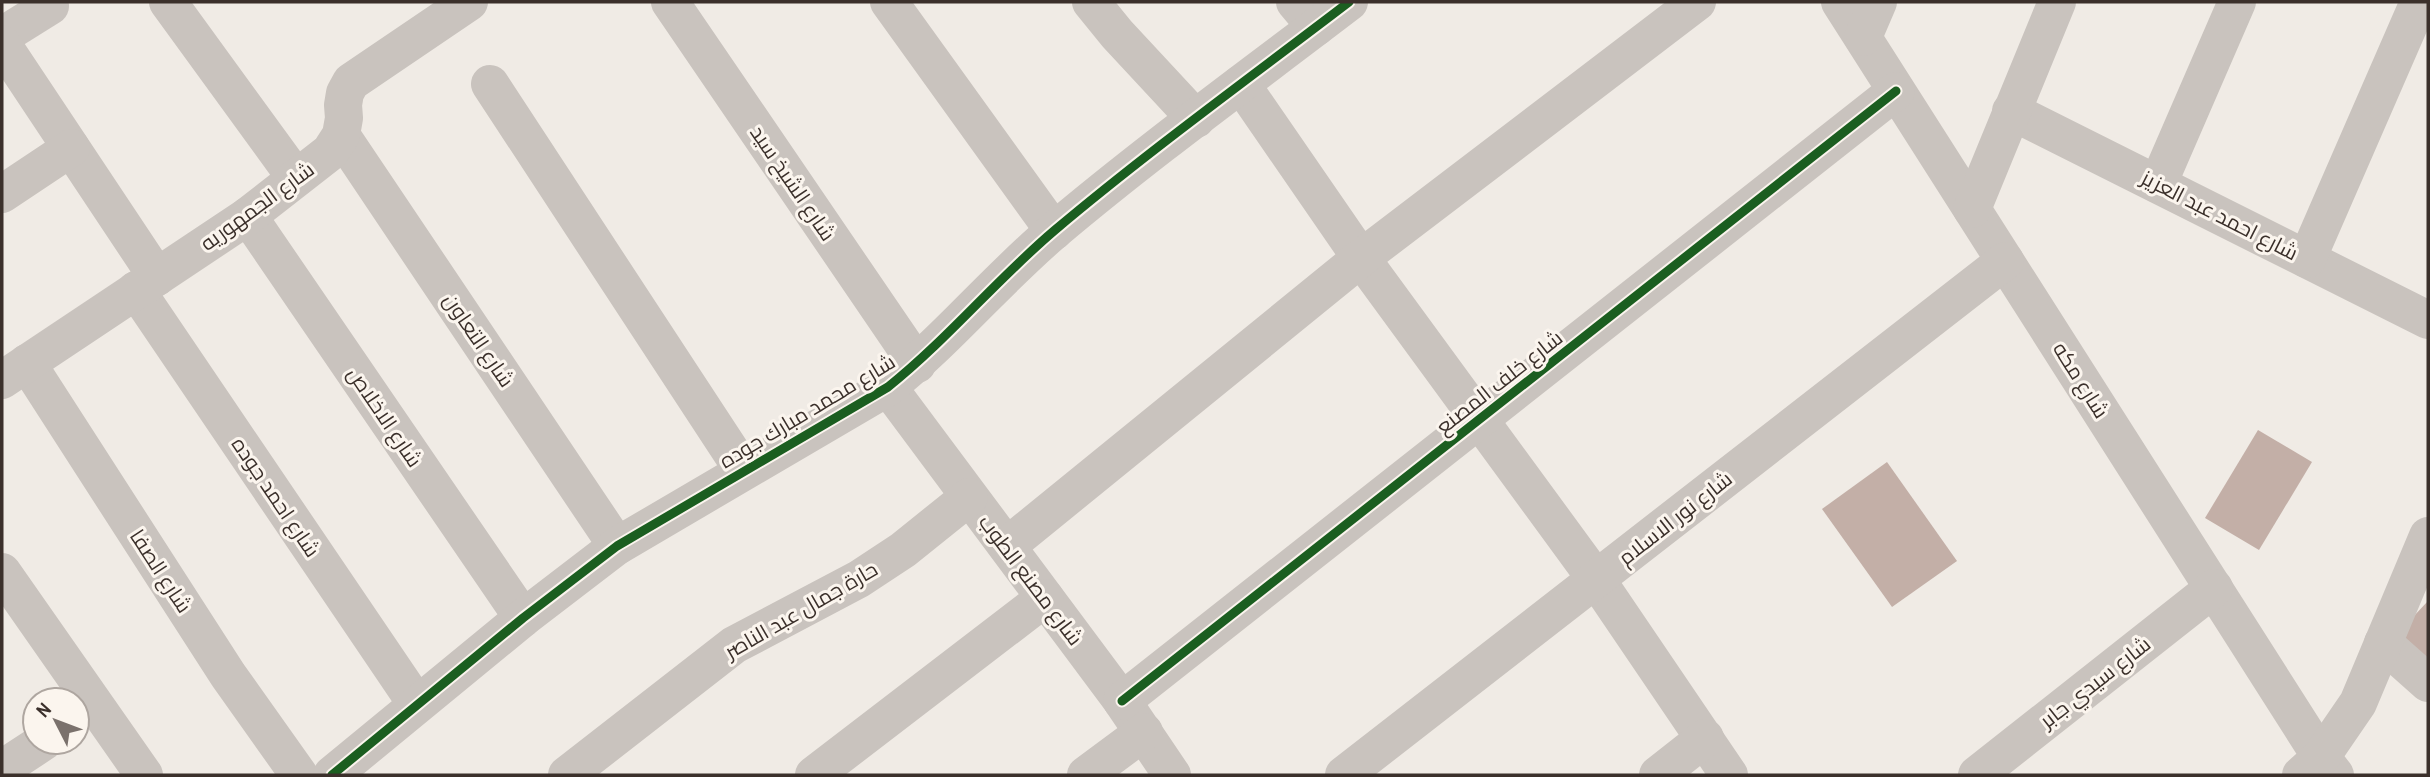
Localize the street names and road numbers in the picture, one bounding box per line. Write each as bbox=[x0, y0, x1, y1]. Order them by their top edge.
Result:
street label: شارع الشيخ سيد bbox=[744, 119, 842, 247]
street label: شارع الجمهوريه bbox=[194, 155, 320, 257]
street label: شارع احمد عبد العزيز bbox=[2136, 163, 2303, 267]
street label: شارع التعاون bbox=[437, 287, 521, 393]
street label: شارع خلف المصنع bbox=[1430, 323, 1568, 441]
street label: شارع مكه bbox=[2046, 336, 2116, 424]
street label: شارع محمد مبارك جوده bbox=[714, 347, 900, 475]
street label: شارع الاخلاص bbox=[341, 361, 429, 473]
street label: شارع احمد جوده bbox=[225, 431, 327, 563]
street label: شارع نور الاسلام bbox=[1612, 464, 1738, 572]
street label: شارع مصنع الطوب bbox=[972, 509, 1090, 651]
street label: شارع الصفا bbox=[123, 524, 199, 618]
street label: حارة جمال عبد الناصر bbox=[718, 554, 883, 666]
street label: شارع سيدي جابر bbox=[2033, 629, 2158, 737]

